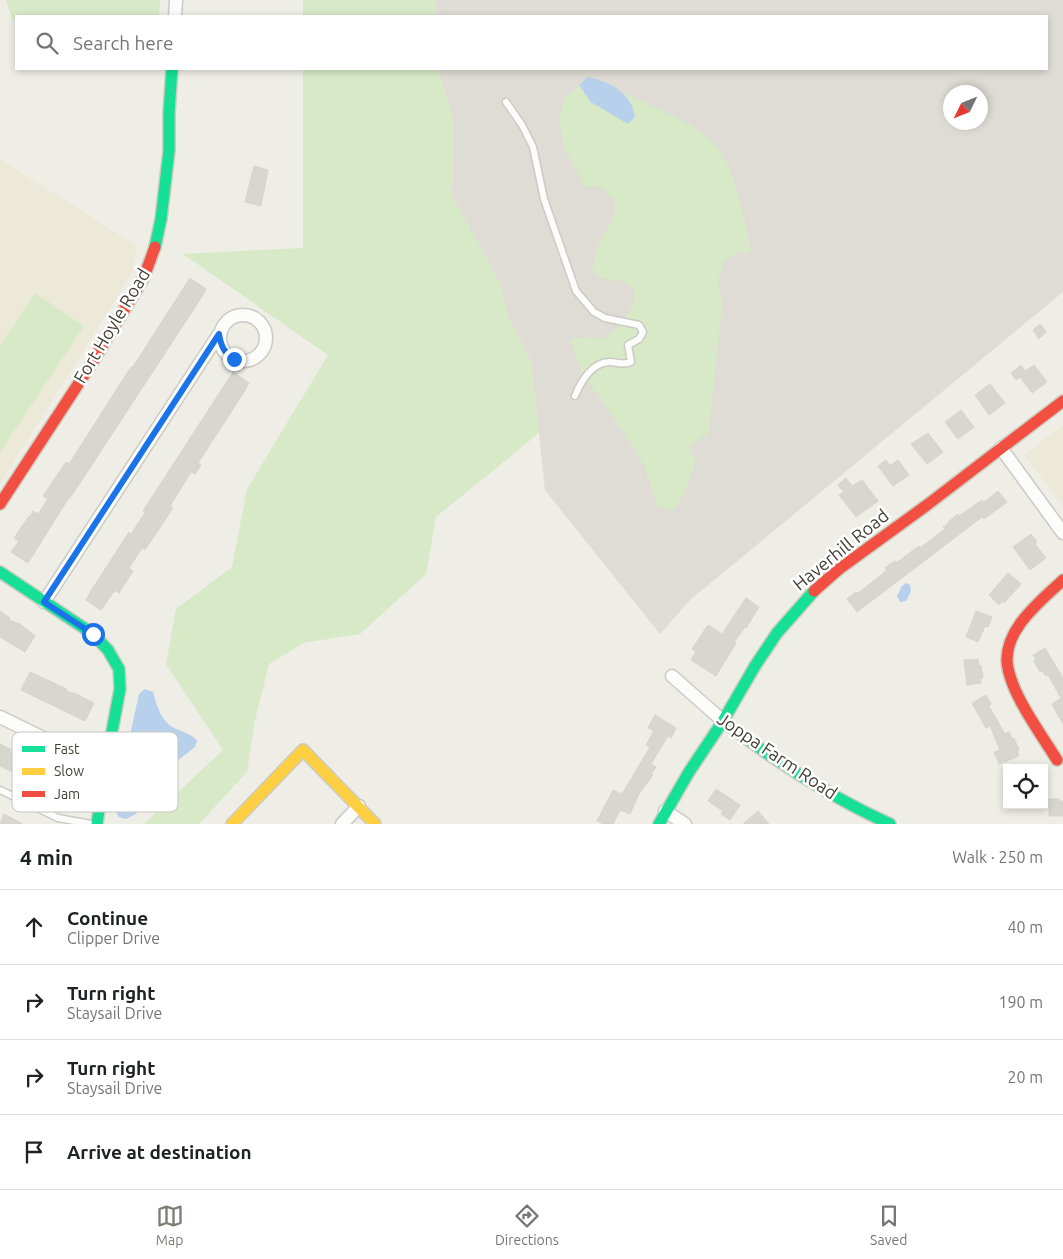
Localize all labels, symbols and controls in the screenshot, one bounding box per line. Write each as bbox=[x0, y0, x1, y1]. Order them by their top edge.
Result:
search box bbox=[15, 15, 1048, 70]
icon: search bbox=[33, 29, 61, 57]
text: Search here bbox=[73, 32, 173, 54]
north arrow bbox=[943, 85, 988, 130]
street label: Fort Hoyle Road bbox=[69, 265, 153, 386]
route end bbox=[223, 348, 246, 371]
street label: Haverhill Road bbox=[789, 505, 892, 594]
route start bbox=[82, 623, 105, 646]
street label: Joppa Farm Road bbox=[714, 708, 841, 803]
legend bbox=[12, 732, 178, 812]
text: Fast bbox=[54, 741, 80, 757]
text: Slow bbox=[54, 763, 84, 779]
map controls bbox=[1003, 764, 1048, 809]
button: locate bbox=[1003, 764, 1048, 809]
text: Jam bbox=[54, 786, 80, 802]
text: 4 min bbox=[20, 845, 73, 869]
text: Walk · 250 m bbox=[952, 848, 1043, 866]
text: Continue bbox=[67, 907, 148, 929]
icon: ahead bbox=[20, 913, 48, 941]
text: 40 m bbox=[1007, 918, 1043, 936]
text: Clipper Drive bbox=[67, 929, 160, 947]
text: Turn right bbox=[67, 982, 155, 1004]
icon: right bbox=[20, 988, 48, 1016]
text: 190 m bbox=[998, 993, 1043, 1011]
text: Staysail Drive bbox=[67, 1004, 162, 1022]
text: Turn right bbox=[67, 1057, 155, 1079]
icon: right bbox=[20, 1063, 48, 1091]
text: 20 m bbox=[1007, 1068, 1043, 1086]
text: Staysail Drive bbox=[67, 1079, 162, 1097]
icon: arrive bbox=[20, 1138, 48, 1166]
text: Arrive at destination bbox=[67, 1141, 252, 1163]
tab: Map bbox=[156, 1202, 184, 1248]
tab: Directions bbox=[495, 1202, 559, 1248]
tab: Saved bbox=[870, 1202, 907, 1248]

